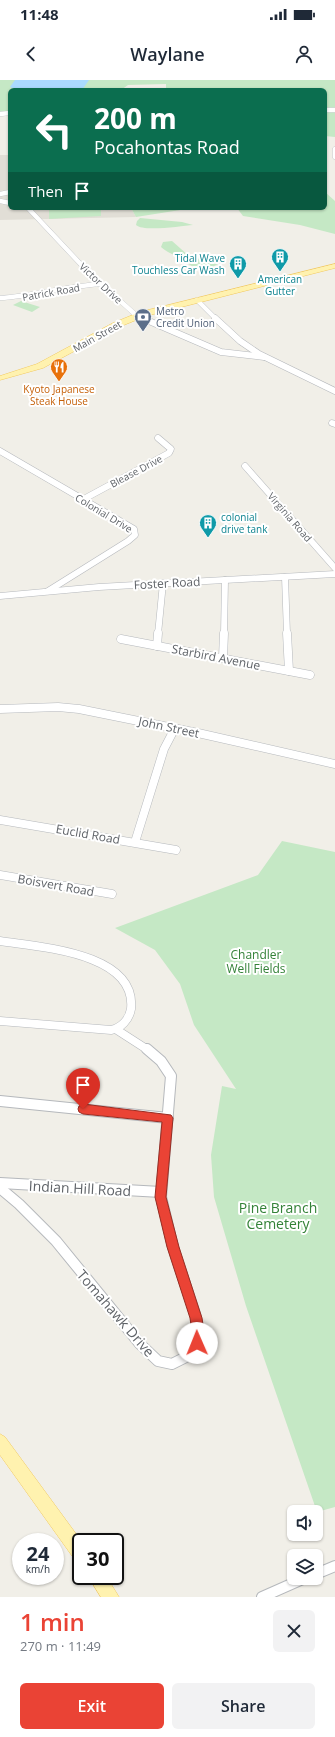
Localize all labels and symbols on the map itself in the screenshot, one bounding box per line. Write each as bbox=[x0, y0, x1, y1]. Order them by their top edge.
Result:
building icon: American Gutter bbox=[270, 247, 290, 272]
place label: Tidal Wave Touchless Car Wash bbox=[132, 251, 225, 277]
building icon: Tidal Wave Touchless Car Wash bbox=[228, 254, 248, 279]
street label: Victor Drive bbox=[76, 259, 126, 307]
place label: American Gutter bbox=[258, 272, 302, 298]
street label: Patrick Road bbox=[21, 280, 81, 304]
place label: Metro Credit Union bbox=[156, 304, 215, 330]
bank icon: Metro Credit Union bbox=[133, 307, 153, 332]
street label: Main Street bbox=[70, 317, 124, 355]
restaurant icon: Kyoto Japanese Steak House bbox=[49, 357, 69, 382]
place label: Kyoto Japanese Steak House bbox=[23, 382, 95, 408]
street label: Blease Drive bbox=[107, 451, 165, 491]
street label: Virginia Road bbox=[265, 489, 315, 545]
street label: Colonial Drive bbox=[73, 490, 136, 536]
place label: colonial drive tank bbox=[221, 510, 268, 536]
building icon: colonial drive tank bbox=[198, 513, 218, 538]
street label: Foster Road bbox=[133, 573, 201, 593]
street label: Starbird Avenue bbox=[170, 640, 262, 674]
street label: John Street bbox=[136, 712, 201, 742]
street label: Euclid Road bbox=[55, 820, 121, 848]
street label: Boisvert Road bbox=[16, 870, 96, 900]
park label: Chandler Well Fields bbox=[226, 946, 286, 977]
pin bbox=[66, 1068, 100, 1109]
street label: Indian Hill Road bbox=[28, 1176, 132, 1200]
park label: Pine Branch Cemetery bbox=[239, 1198, 317, 1233]
street label: Tomahawk Drive bbox=[73, 1266, 159, 1361]
position arrow bbox=[176, 1322, 218, 1364]
speed limit sign: 30 bbox=[72, 1533, 124, 1585]

